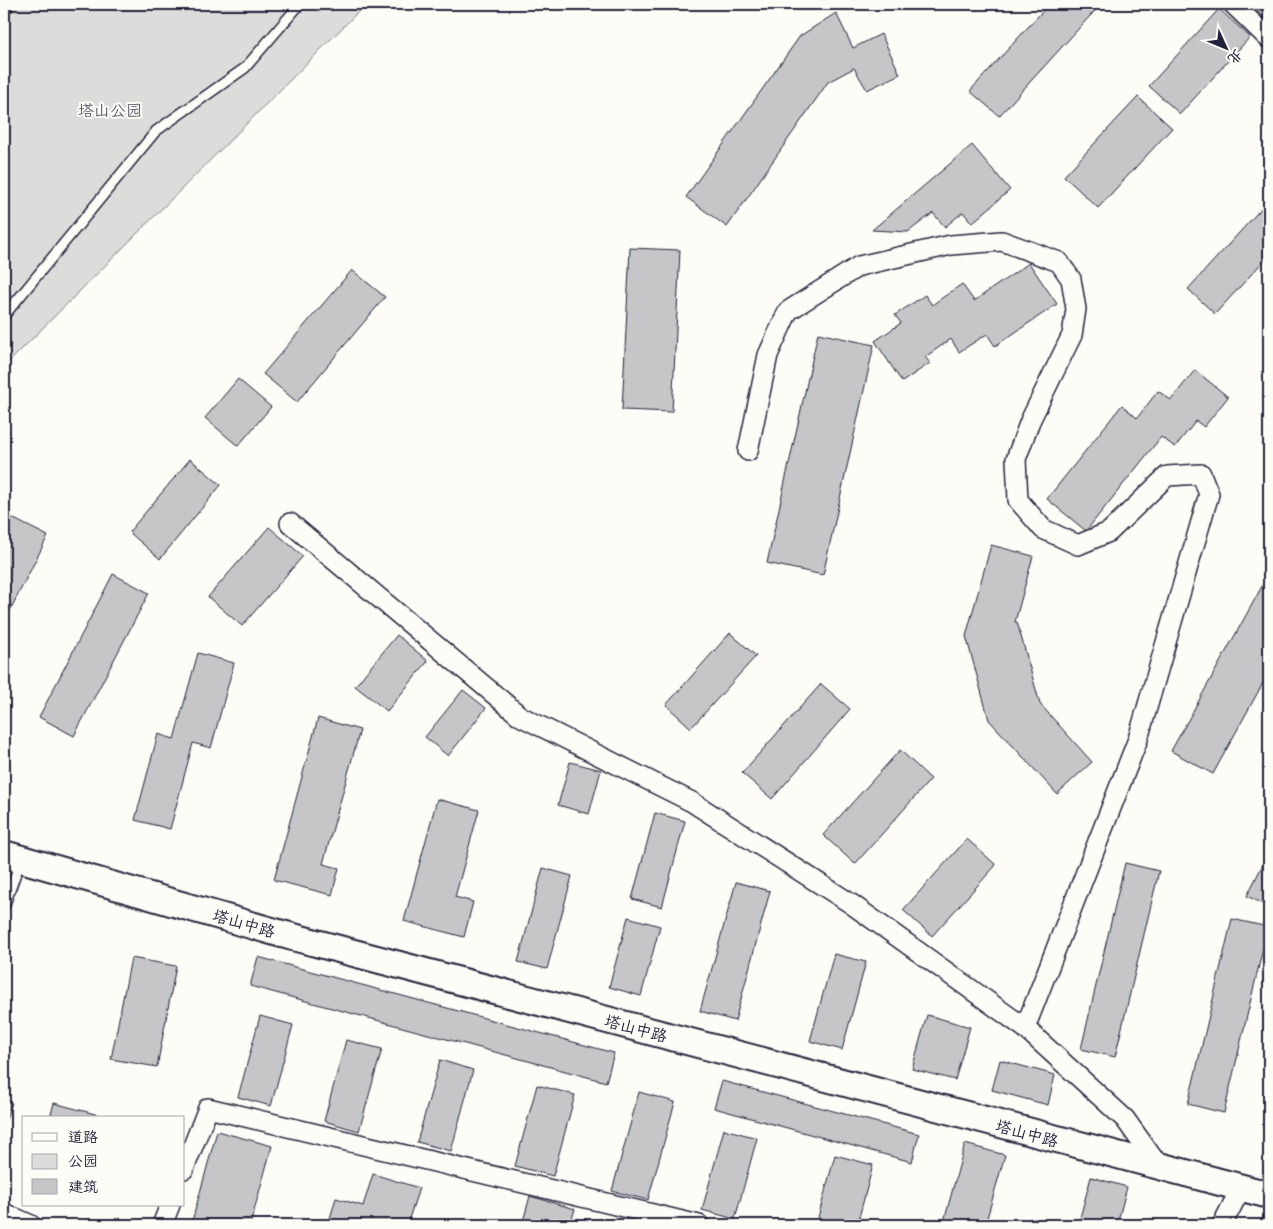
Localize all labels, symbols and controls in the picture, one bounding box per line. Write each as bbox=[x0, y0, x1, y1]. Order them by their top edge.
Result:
north arrow bbox=[1200, 22, 1250, 72]
text: 北 bbox=[1223, 45, 1248, 70]
park label: 塔山公园 bbox=[78, 97, 142, 121]
street label: 塔山中路 bbox=[210, 902, 278, 942]
street label: 塔山中路 bbox=[602, 1007, 670, 1047]
street label: 塔山中路 bbox=[993, 1112, 1061, 1152]
legend bbox=[22, 1116, 185, 1206]
text: 道路 bbox=[68, 1124, 98, 1147]
text: 公园 bbox=[68, 1148, 98, 1171]
text: 建筑 bbox=[68, 1174, 98, 1197]

